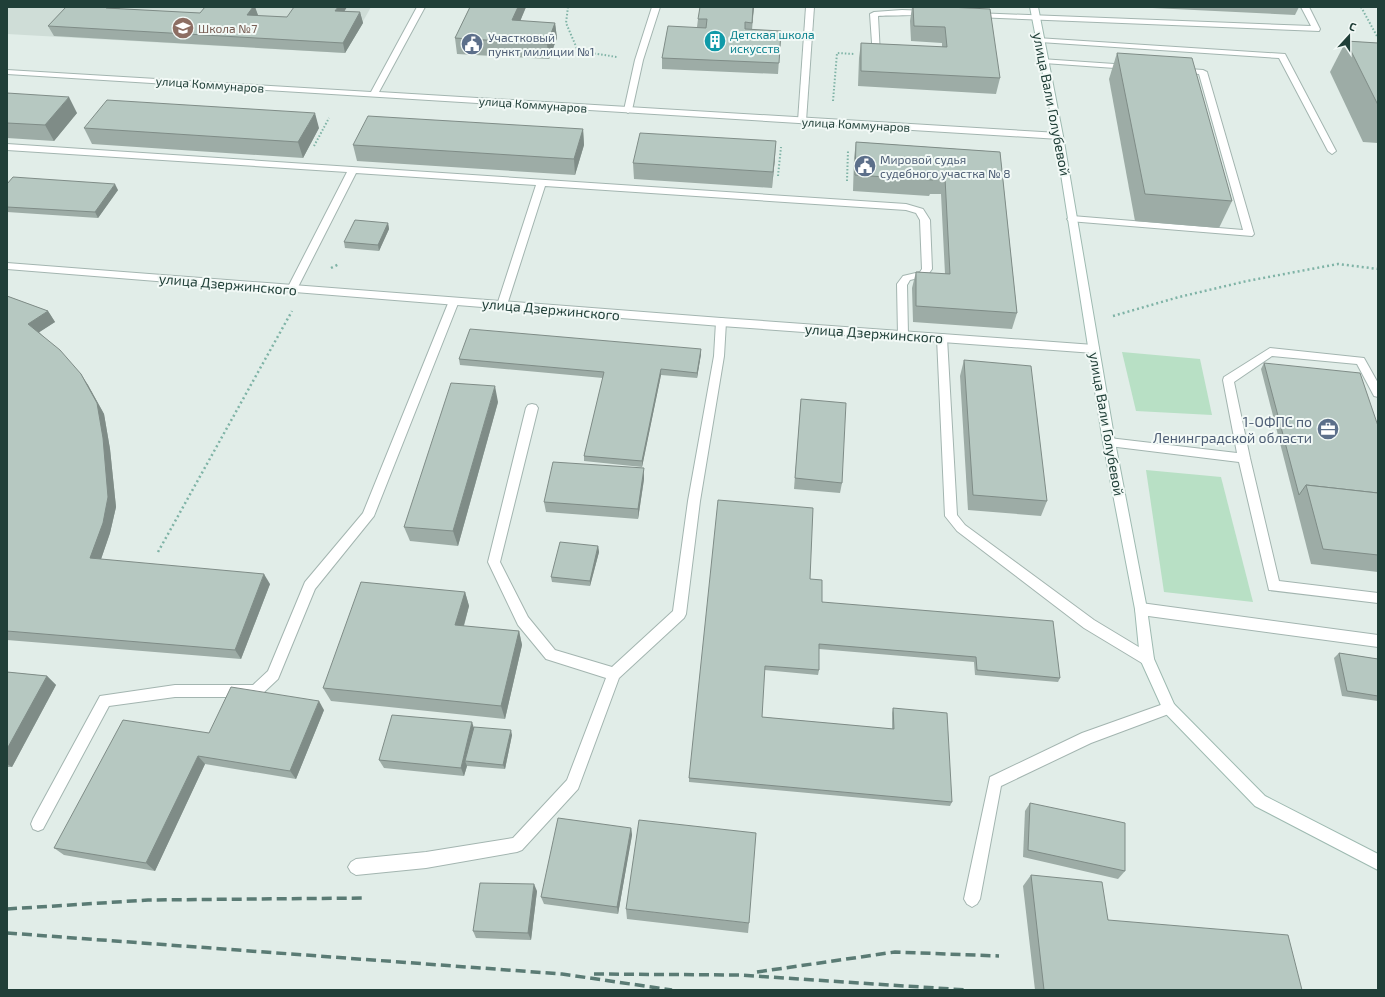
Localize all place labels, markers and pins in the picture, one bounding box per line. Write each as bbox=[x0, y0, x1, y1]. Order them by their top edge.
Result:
school or university icon: Школа №7 bbox=[170, 15, 196, 41]
place label: Школа №7 bbox=[198, 21, 257, 35]
place label: Детская школа искусств bbox=[730, 27, 815, 56]
building icon: Детская школа искусств bbox=[702, 28, 728, 54]
place label: Участковый пункт милиции №1 bbox=[488, 30, 595, 59]
public building icon: Участковый пункт милиции №1 bbox=[459, 31, 485, 57]
place label: Мировой судья судебного участка № 8 bbox=[880, 152, 1011, 181]
public building icon: Мировой судья судебного участка № 8 bbox=[852, 153, 878, 179]
place label: 1-ОФПС по Ленинградской области bbox=[1153, 413, 1312, 446]
office icon: 1-ОФПС по Ленинградской области bbox=[1315, 416, 1341, 442]

